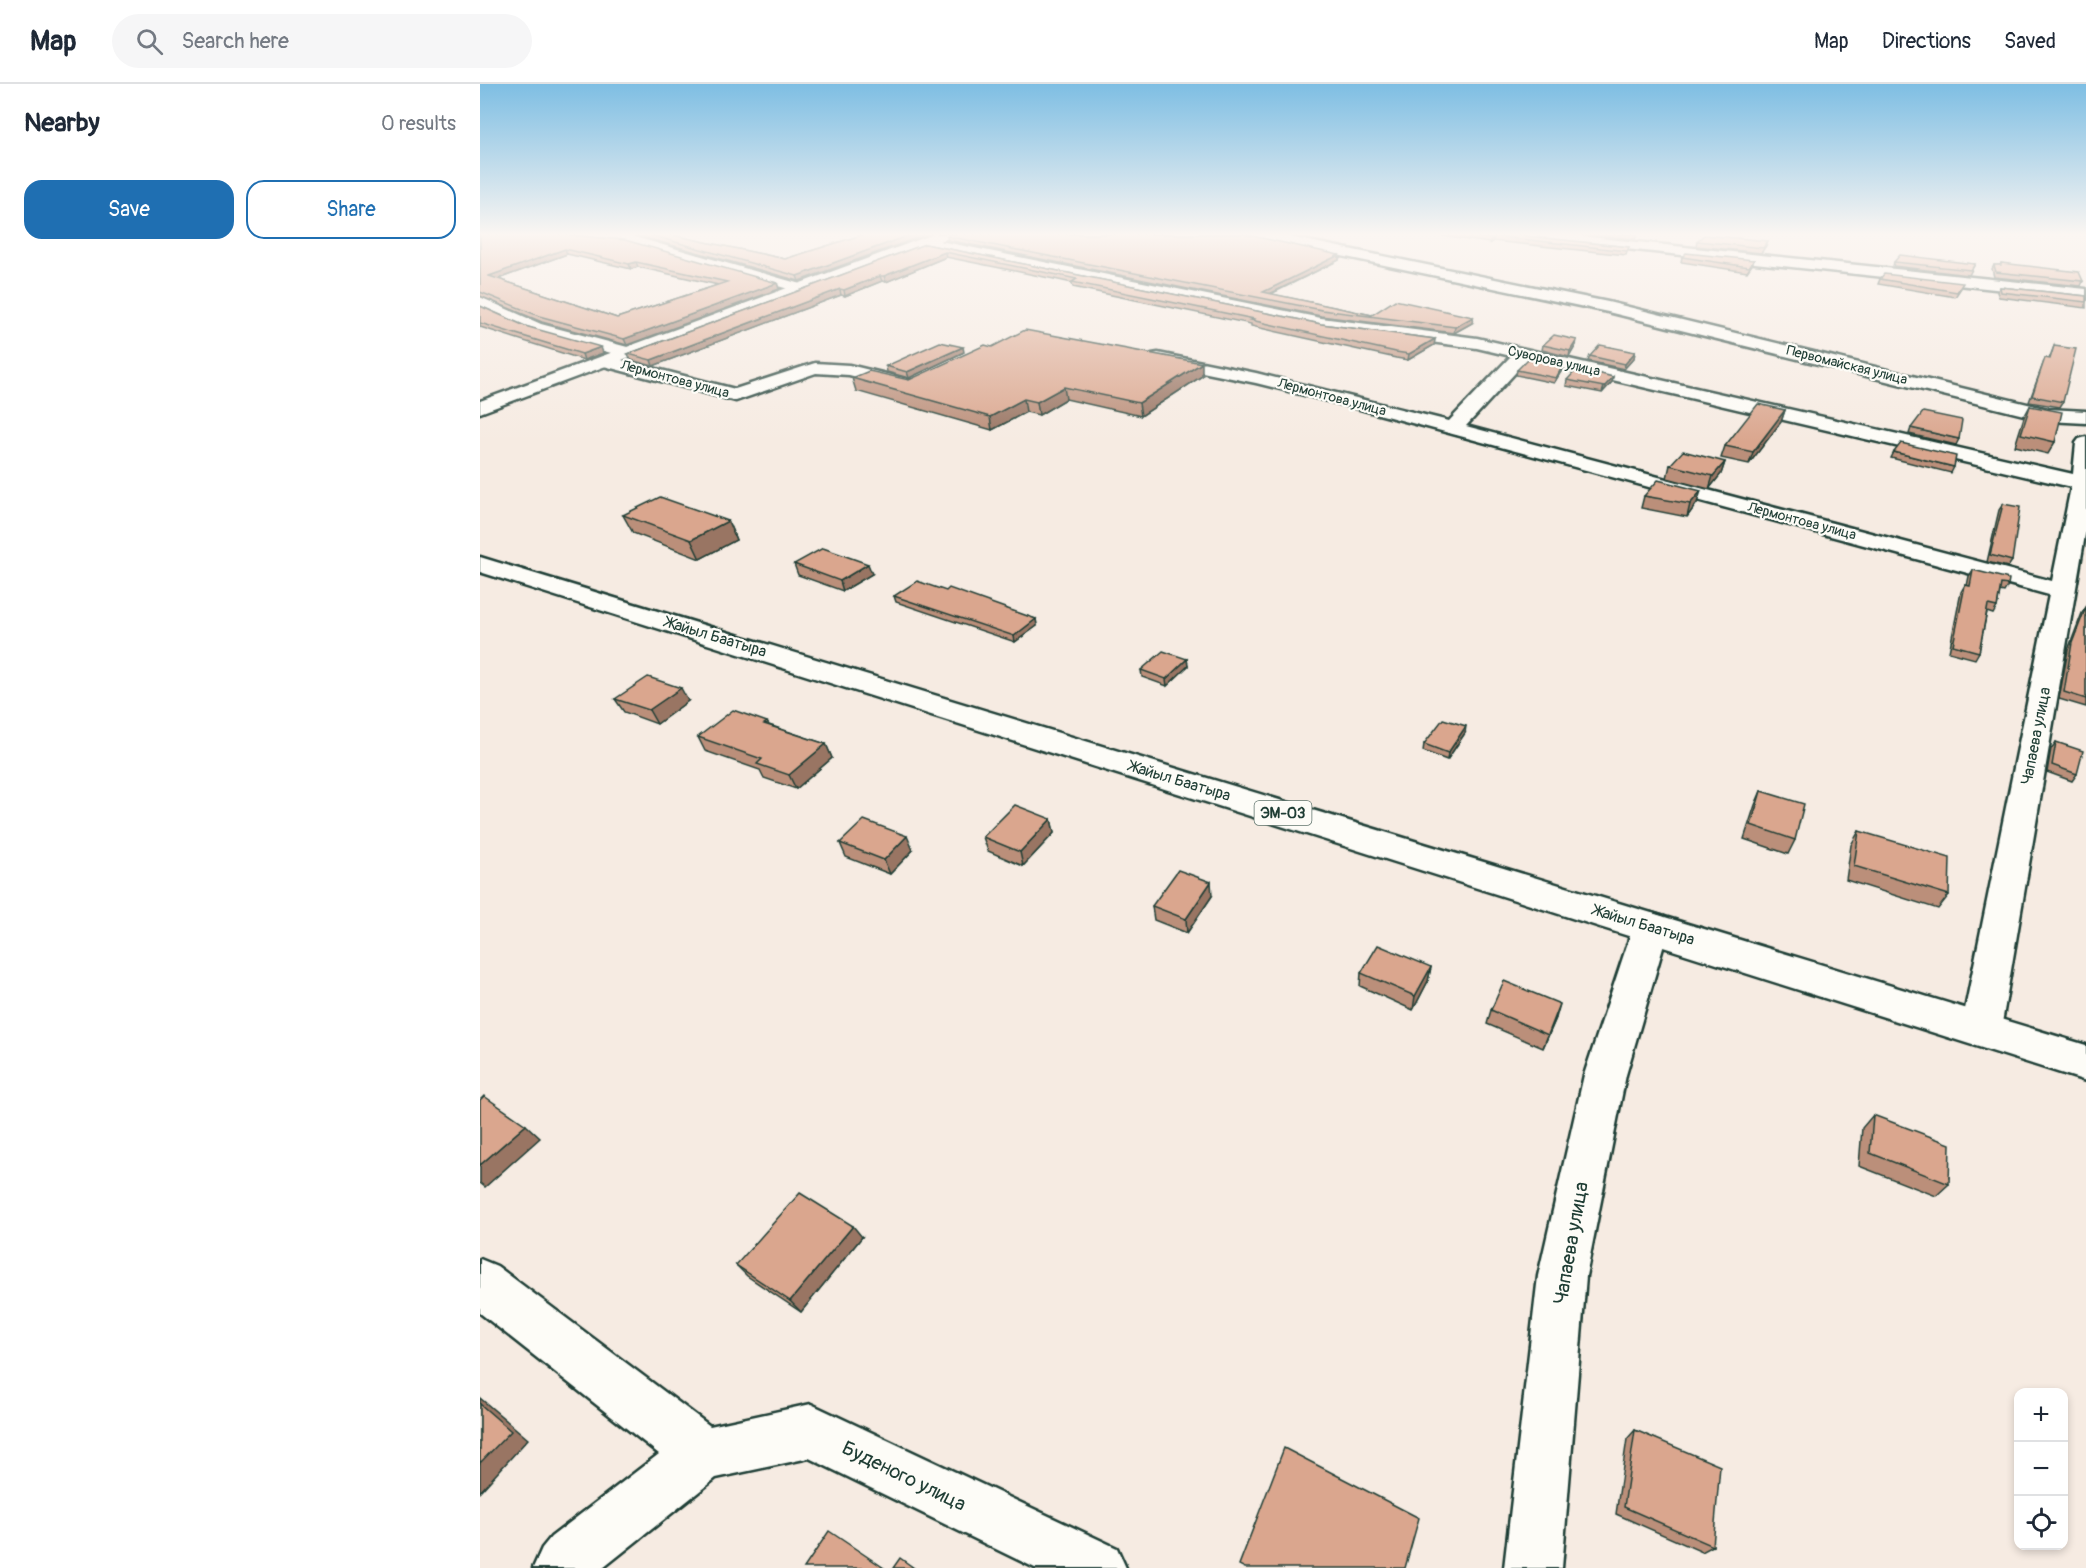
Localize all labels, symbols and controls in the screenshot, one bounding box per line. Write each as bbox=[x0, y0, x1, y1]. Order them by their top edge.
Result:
search box bbox=[112, 14, 532, 68]
text: Map bbox=[30, 24, 76, 59]
icon: search bbox=[133, 25, 166, 58]
text: Search here bbox=[181, 27, 289, 55]
text: Map bbox=[1814, 28, 1849, 55]
text: Directions bbox=[1882, 28, 1971, 55]
text: Saved bbox=[2004, 28, 2056, 55]
text: Nearby bbox=[24, 107, 100, 139]
text: 0 results bbox=[381, 111, 456, 136]
button: Save bbox=[24, 180, 234, 239]
button: Share bbox=[246, 180, 456, 239]
street label: Суворова улица bbox=[1506, 342, 1602, 380]
street label: Первомайская улица bbox=[1785, 342, 1909, 388]
street label: Лермонтова улица bbox=[618, 356, 731, 402]
street label: Лермонтова улица bbox=[1275, 374, 1388, 420]
street label: Лермонтова улица bbox=[1745, 498, 1858, 544]
street label: Жайыл Баатыра bbox=[660, 611, 769, 662]
street label: Чапаева улица bbox=[2017, 685, 2055, 787]
street label: Жайыл Баатыра bbox=[1124, 755, 1233, 806]
road number: ЭМ-03 bbox=[1254, 801, 1312, 825]
street label: Жайыл Баатыра bbox=[1588, 899, 1697, 950]
street label: Чапаева улица bbox=[1548, 1180, 1594, 1306]
map controls bbox=[2014, 1388, 2068, 1550]
button: + bbox=[2014, 1388, 2068, 1442]
street label: Буденого улица bbox=[838, 1435, 970, 1517]
button: − bbox=[2014, 1442, 2068, 1496]
button: locate bbox=[2014, 1496, 2068, 1550]

